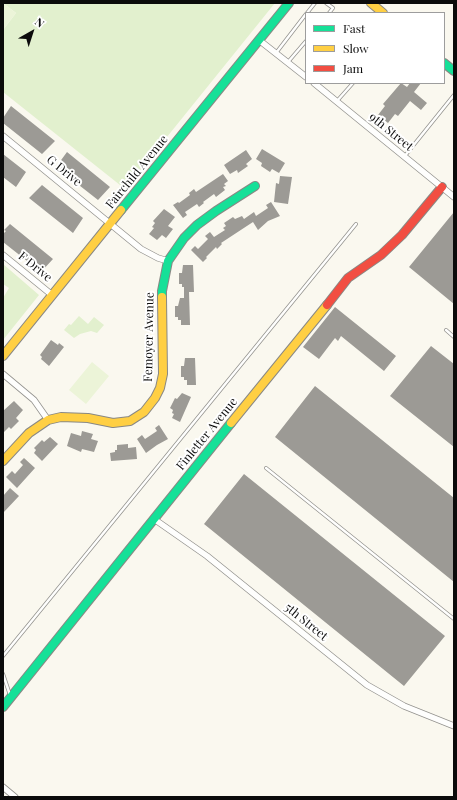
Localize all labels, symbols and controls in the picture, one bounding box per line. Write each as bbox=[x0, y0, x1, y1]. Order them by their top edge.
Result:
north arrow bbox=[12, 12, 52, 52]
legend bbox=[305, 12, 445, 84]
text: N bbox=[32, 14, 48, 31]
text: Fast bbox=[343, 20, 365, 36]
text: Slow bbox=[343, 40, 369, 56]
text: Jam bbox=[343, 60, 363, 76]
street label: 9th Street bbox=[366, 110, 416, 154]
street label: Fairchild Avenue bbox=[103, 132, 171, 212]
street label: G Drive bbox=[44, 153, 84, 189]
street label: F Drive bbox=[15, 249, 55, 285]
street label: Femoyer Avenue bbox=[141, 292, 157, 382]
street label: Finletter Avenue bbox=[173, 395, 241, 473]
street label: 5th Street bbox=[281, 600, 331, 644]

